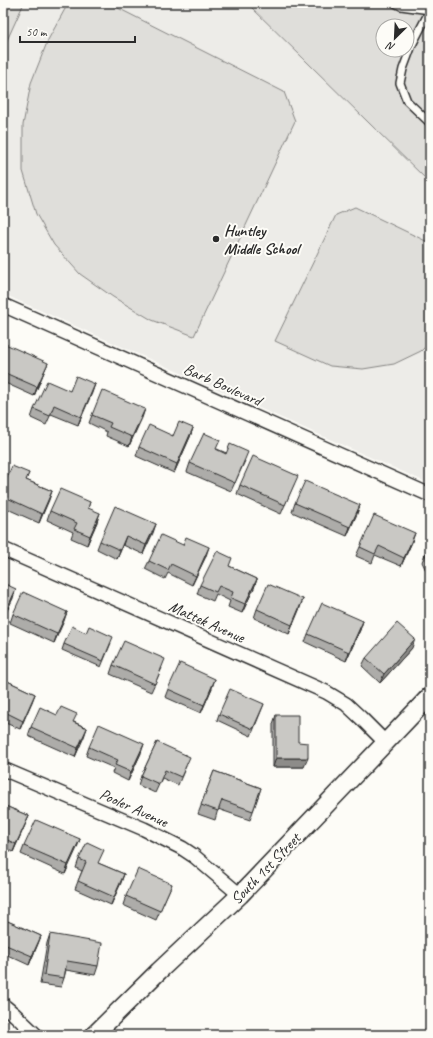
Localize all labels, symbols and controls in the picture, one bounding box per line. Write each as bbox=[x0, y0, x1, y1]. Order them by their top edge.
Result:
scale bar bbox=[20, 18, 135, 44]
north arrow bbox=[375, 18, 415, 58]
text: 50 m bbox=[26, 24, 48, 40]
text: N bbox=[383, 38, 397, 55]
place label: Huntley Middle School bbox=[224, 221, 302, 259]
marker: Huntley Middle School bbox=[211, 234, 221, 244]
street label: Barb Boulevard bbox=[180, 359, 267, 412]
street label: Mattek Avenue bbox=[166, 596, 249, 648]
street label: Pooler Avenue bbox=[96, 784, 172, 833]
street label: South 1st Street bbox=[227, 827, 306, 909]

